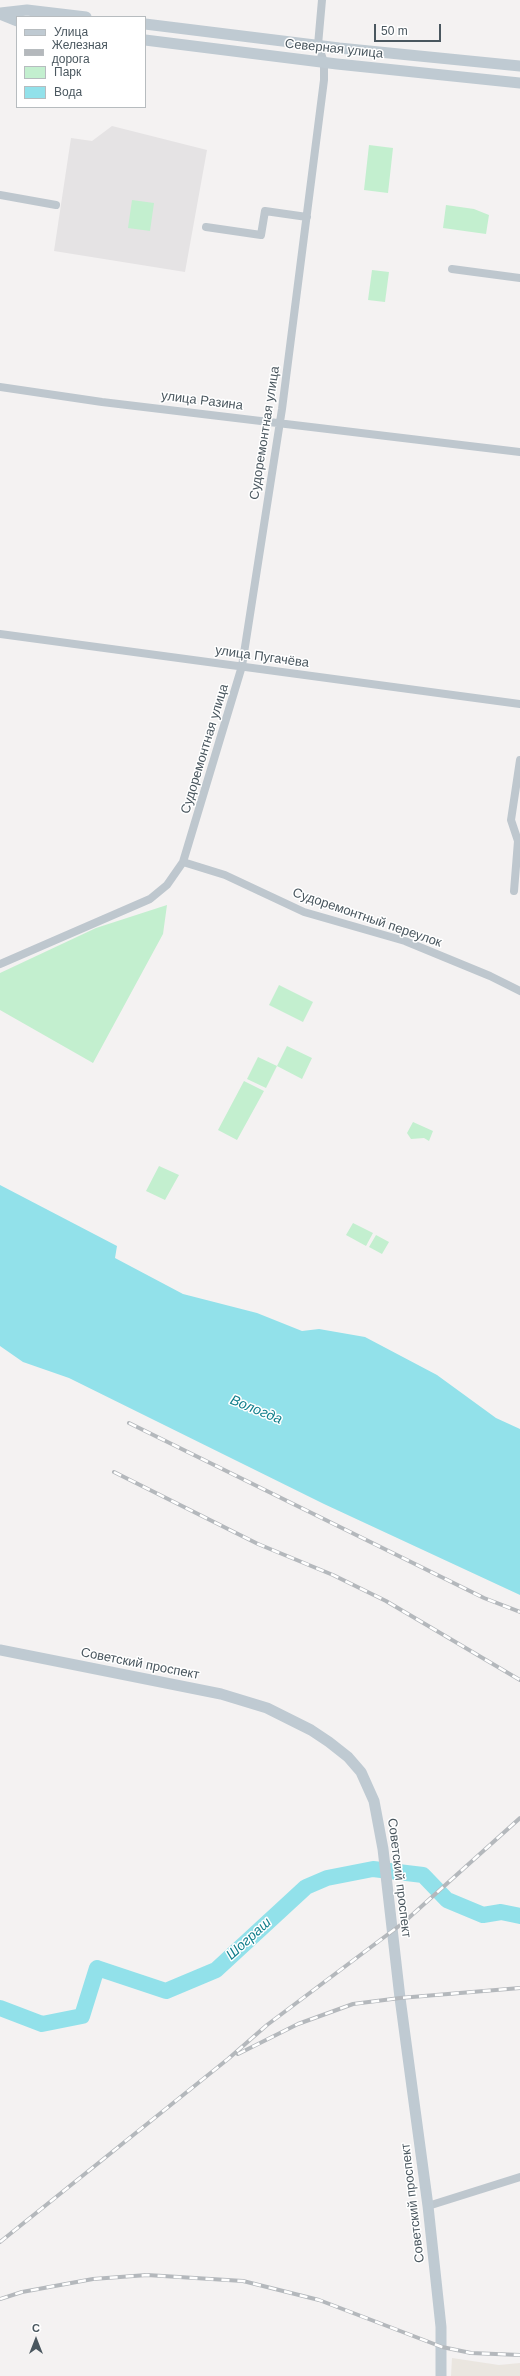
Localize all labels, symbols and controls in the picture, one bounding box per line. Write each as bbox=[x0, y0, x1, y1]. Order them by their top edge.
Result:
legend bbox=[16, 16, 146, 108]
scale bar bbox=[376, 16, 443, 42]
text: 50 m bbox=[381, 24, 408, 38]
text: Улица bbox=[54, 25, 88, 39]
street label: Северная улица bbox=[284, 36, 384, 62]
text: Железная дорога bbox=[52, 38, 108, 66]
text: Парк bbox=[54, 65, 81, 79]
text: Вода bbox=[54, 85, 82, 99]
street label: Судоремонтная улица bbox=[247, 365, 283, 501]
street label: улица Разина bbox=[160, 388, 244, 414]
street label: улица Пугачёва bbox=[214, 643, 310, 671]
street label: Судоремонтная улица bbox=[178, 682, 232, 816]
street label: Судоремонтный переулок bbox=[290, 885, 444, 951]
water label: Вологда bbox=[227, 1392, 285, 1428]
street label: Советский проспект bbox=[79, 1645, 201, 1683]
street label: Советский проспект bbox=[384, 1817, 414, 1939]
water label: Шограш bbox=[223, 1914, 275, 1964]
street label: Советский проспект bbox=[398, 2142, 428, 2264]
north arrow bbox=[16, 2320, 56, 2360]
text: С bbox=[32, 2322, 40, 2334]

